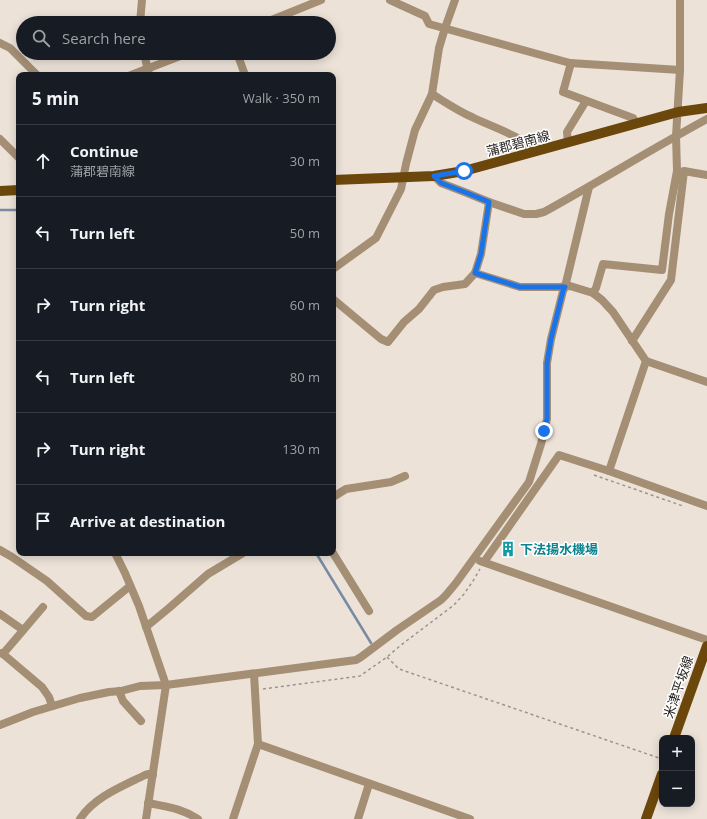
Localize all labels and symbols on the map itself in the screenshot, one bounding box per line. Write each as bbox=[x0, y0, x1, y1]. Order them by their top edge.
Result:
street label: 蒲郡碧南線 bbox=[484, 126, 552, 160]
route start bbox=[455, 162, 473, 180]
route end bbox=[535, 422, 553, 440]
building icon: 下法揚水機場 bbox=[499, 540, 517, 558]
place label: 下法揚水機場 bbox=[520, 540, 598, 558]
street label: 米津平坂線 bbox=[659, 653, 697, 721]

